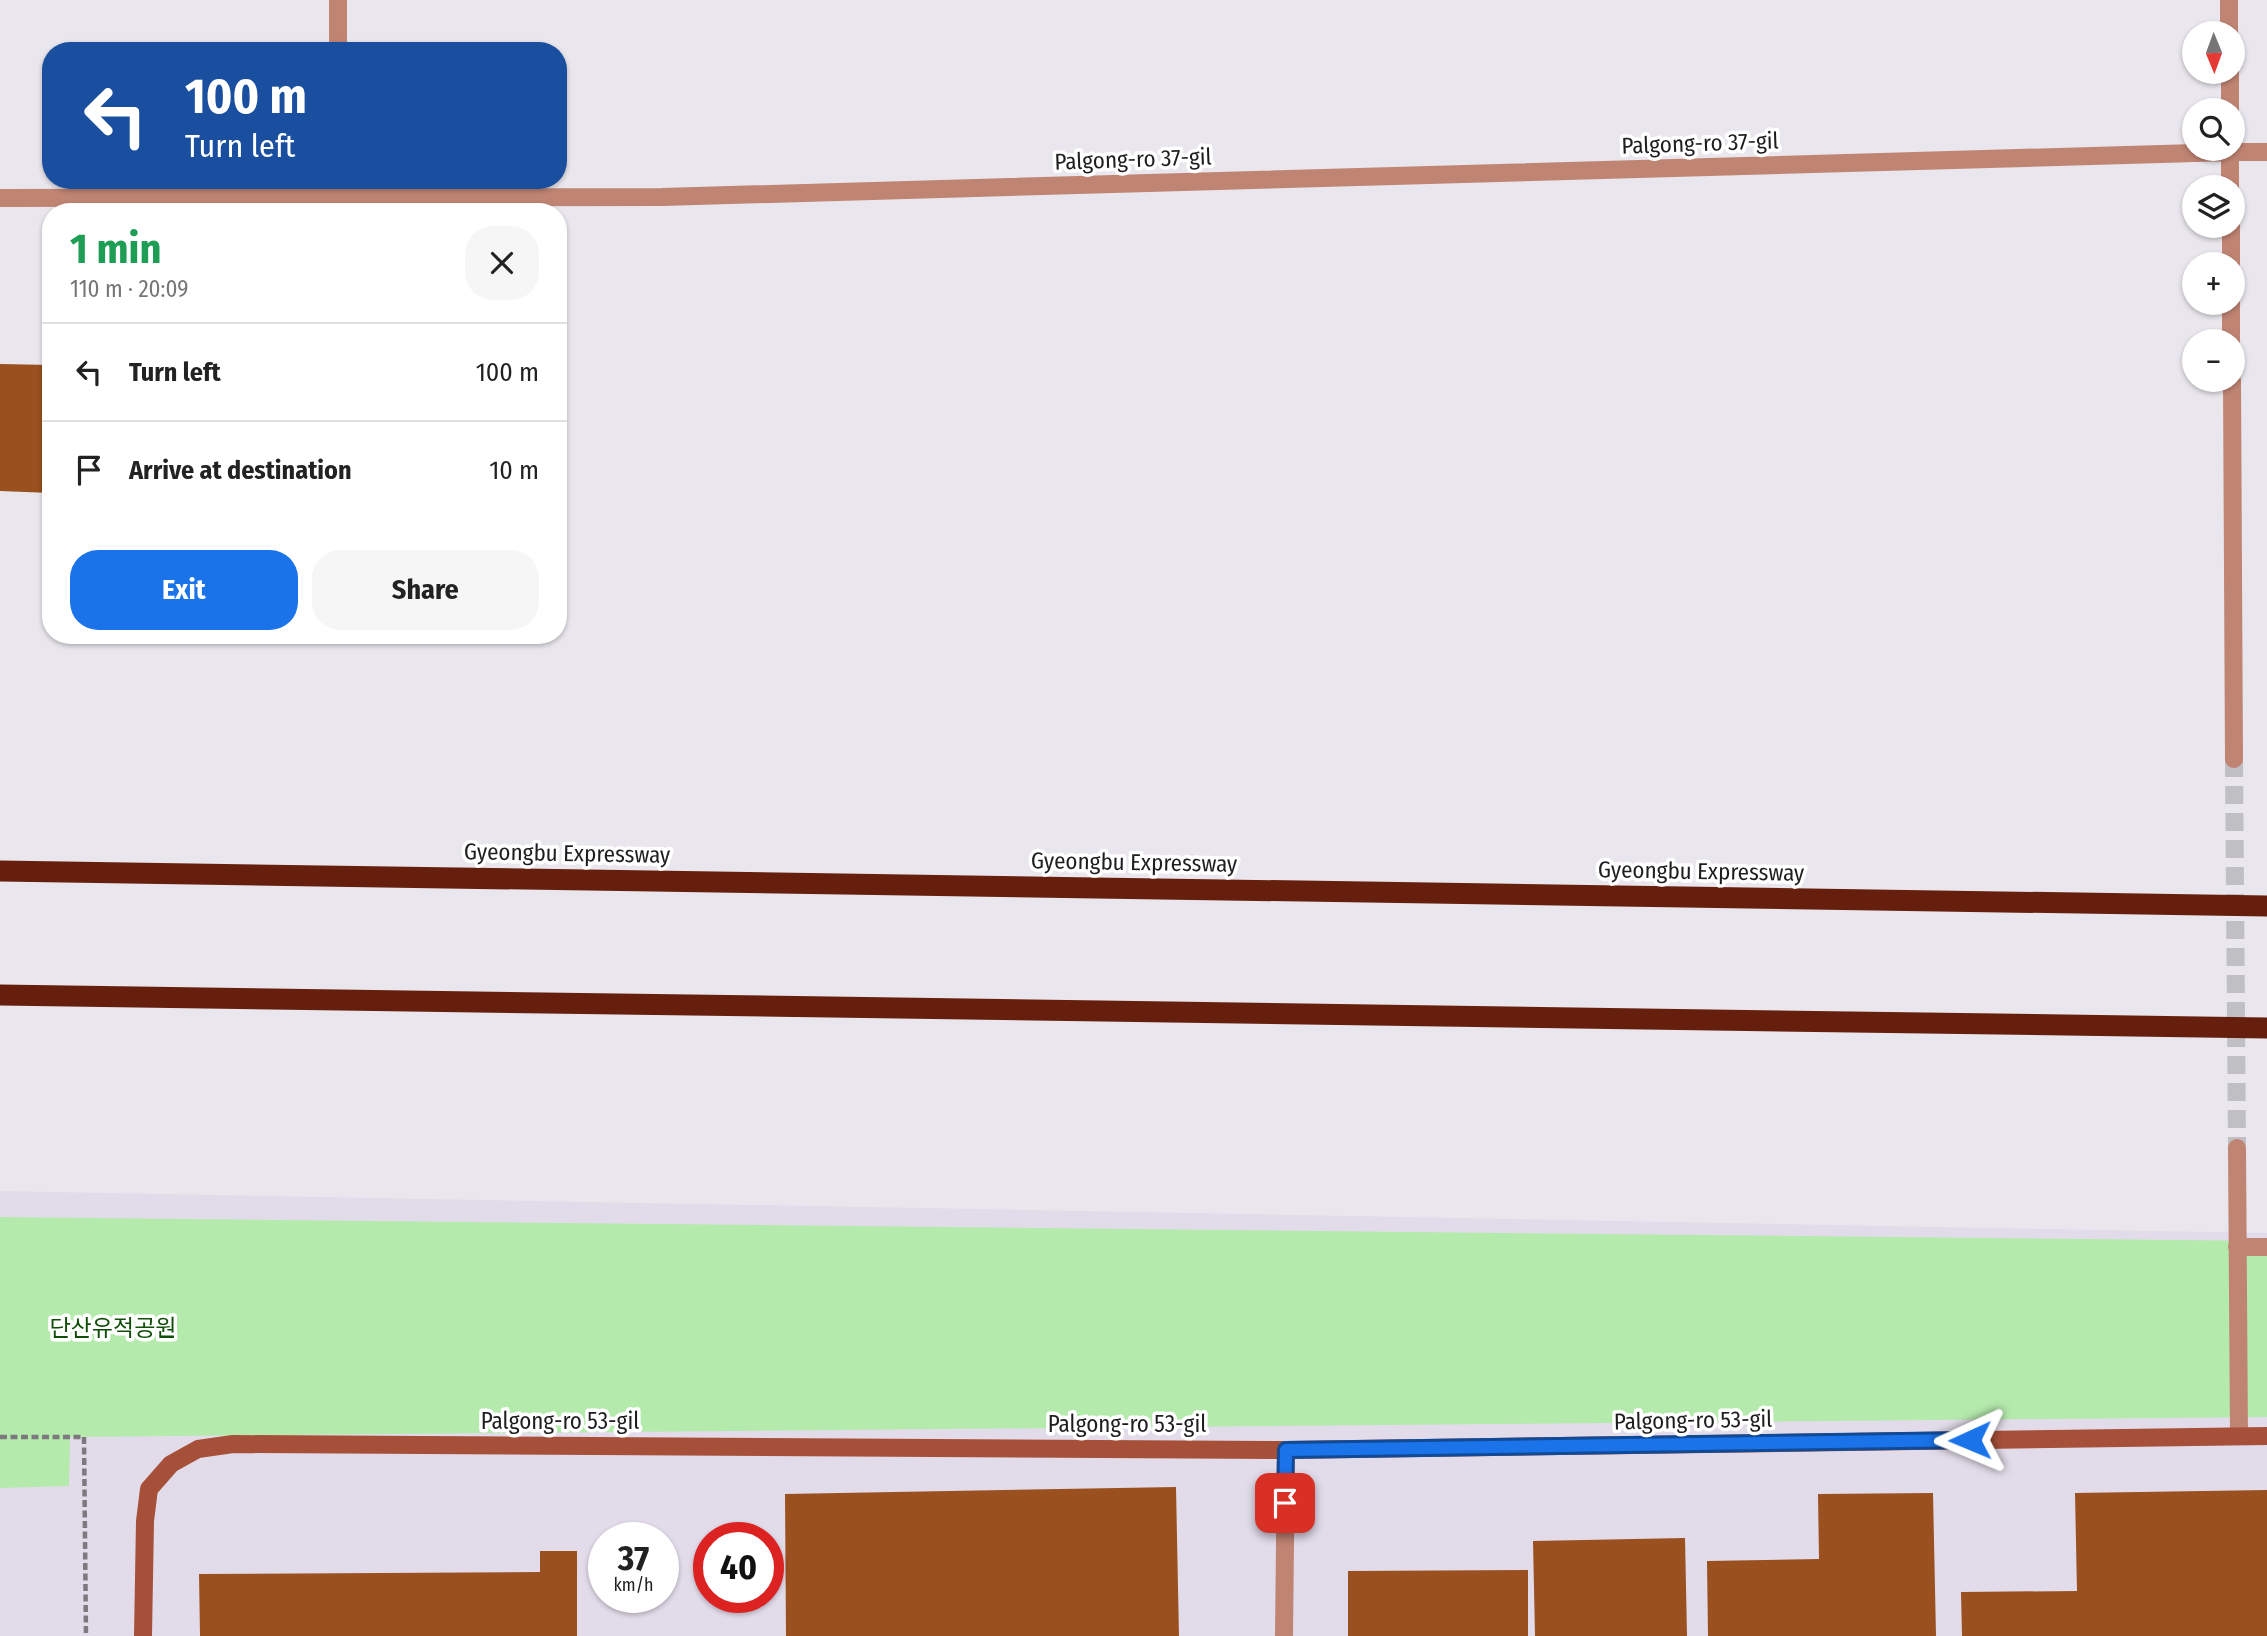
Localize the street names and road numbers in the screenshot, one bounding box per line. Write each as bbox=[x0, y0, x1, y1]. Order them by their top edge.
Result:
street label: Palgong-ro 37-gil bbox=[1621, 126, 1779, 160]
street label: Palgong-ro 37-gil bbox=[1054, 142, 1212, 176]
street label: Gyeongbu Expressway bbox=[464, 837, 671, 869]
street label: Gyeongbu Expressway bbox=[1031, 846, 1238, 878]
street label: Gyeongbu Expressway bbox=[1598, 855, 1805, 887]
street label: Palgong-ro 53-gil bbox=[1614, 1405, 1772, 1435]
street label: Palgong-ro 53-gil bbox=[481, 1407, 639, 1435]
street label: Palgong-ro 53-gil bbox=[1048, 1410, 1206, 1438]

